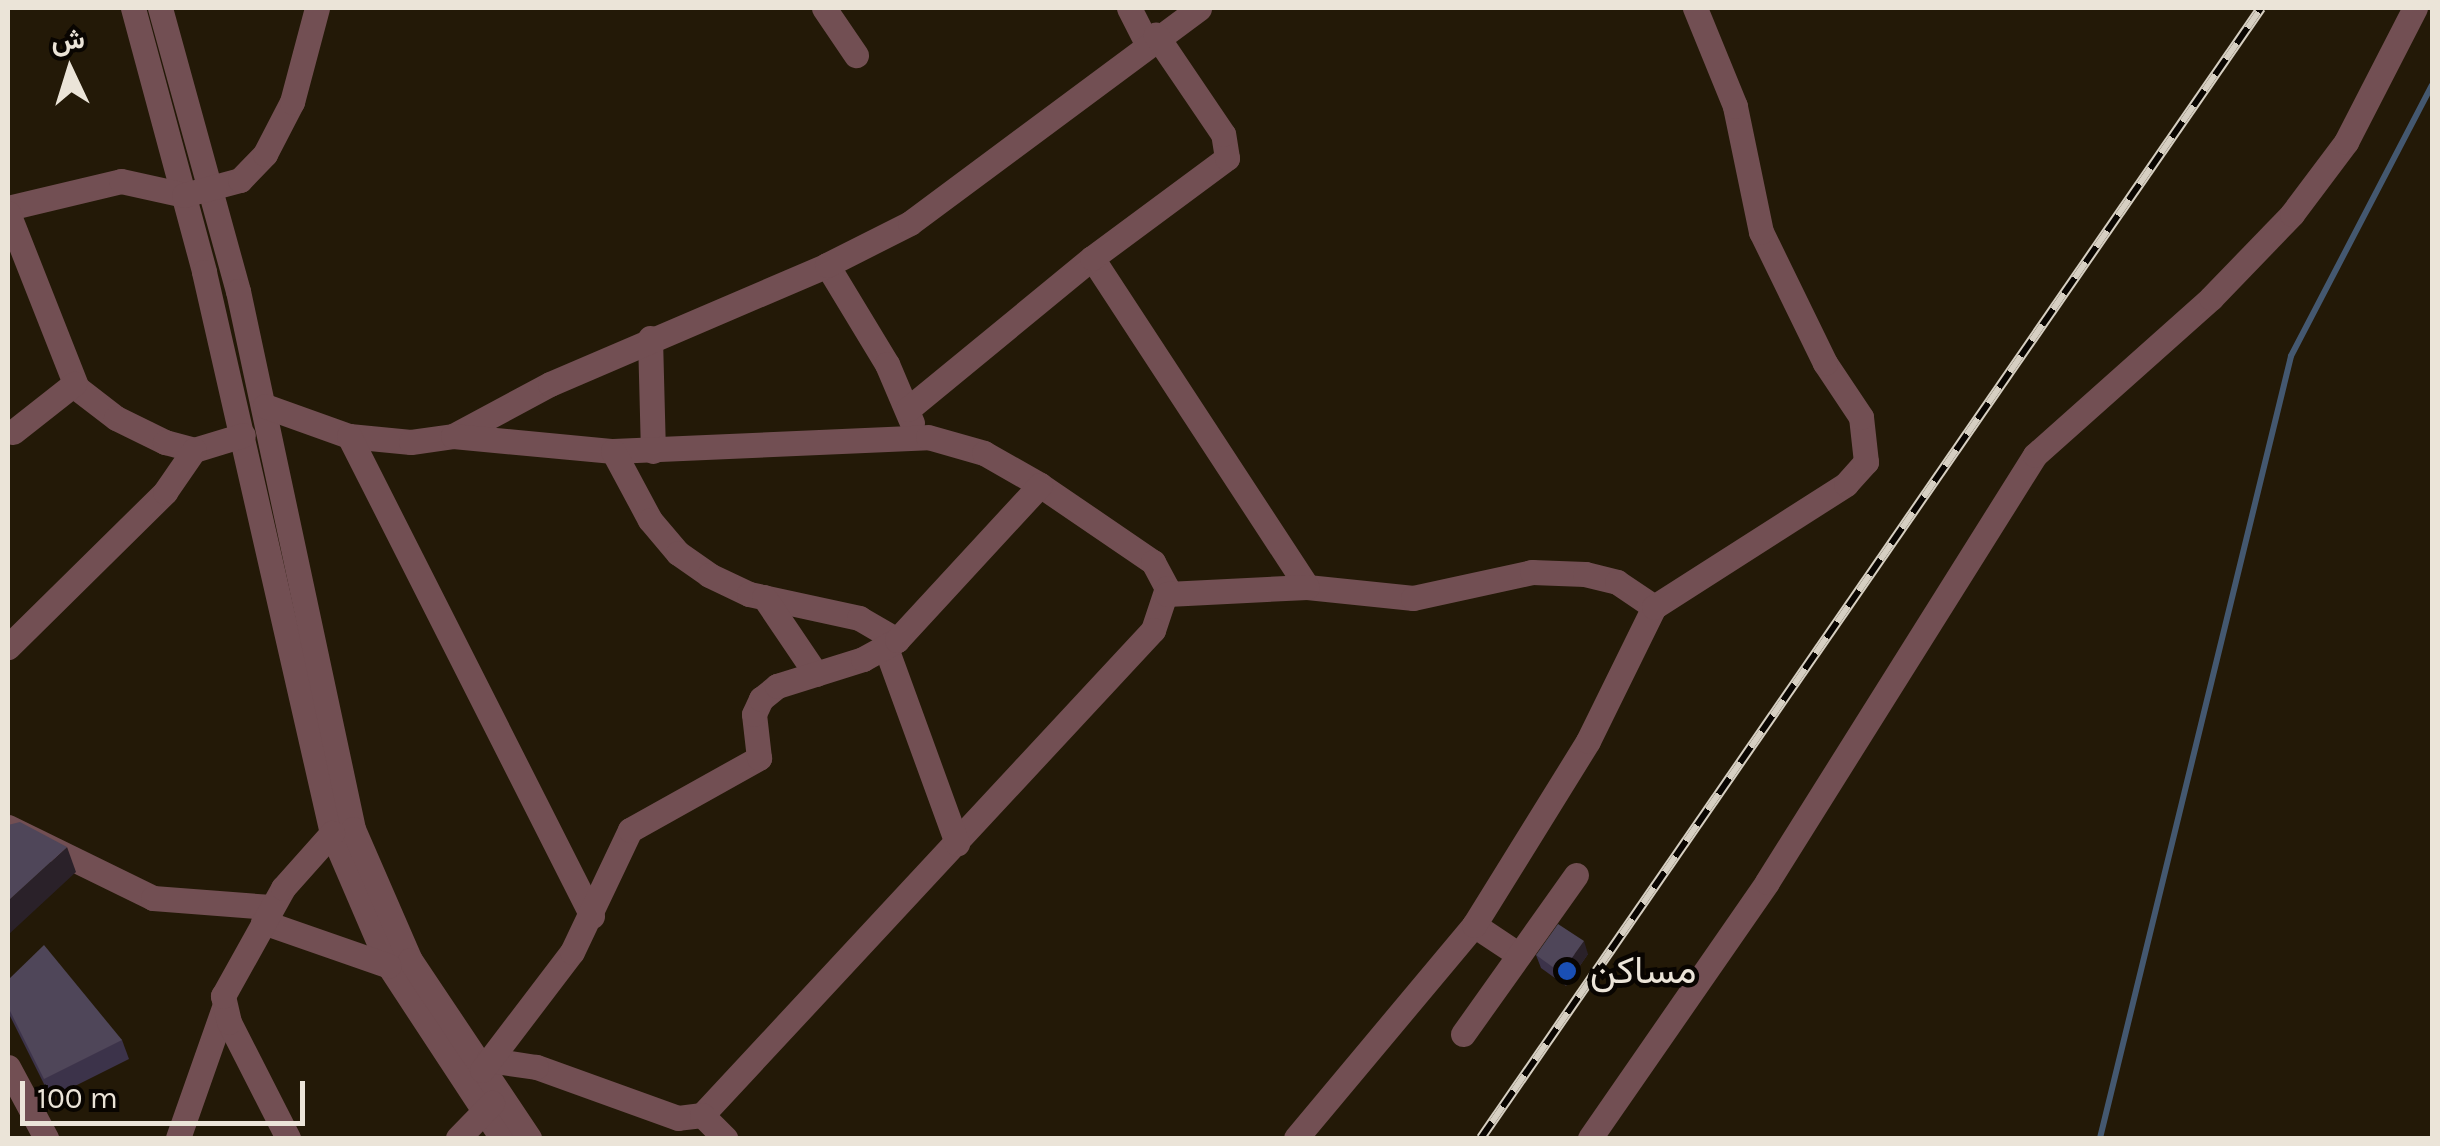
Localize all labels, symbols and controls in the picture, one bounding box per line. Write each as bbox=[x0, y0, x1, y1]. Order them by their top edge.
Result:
north arrow bbox=[20, 20, 120, 120]
text: ش bbox=[50, 22, 86, 57]
place label: مساكن bbox=[1590, 948, 1697, 994]
marker: مساكن bbox=[1554, 958, 1580, 984]
scale bar bbox=[25, 1061, 310, 1123]
text: 100 m bbox=[37, 1080, 118, 1116]

